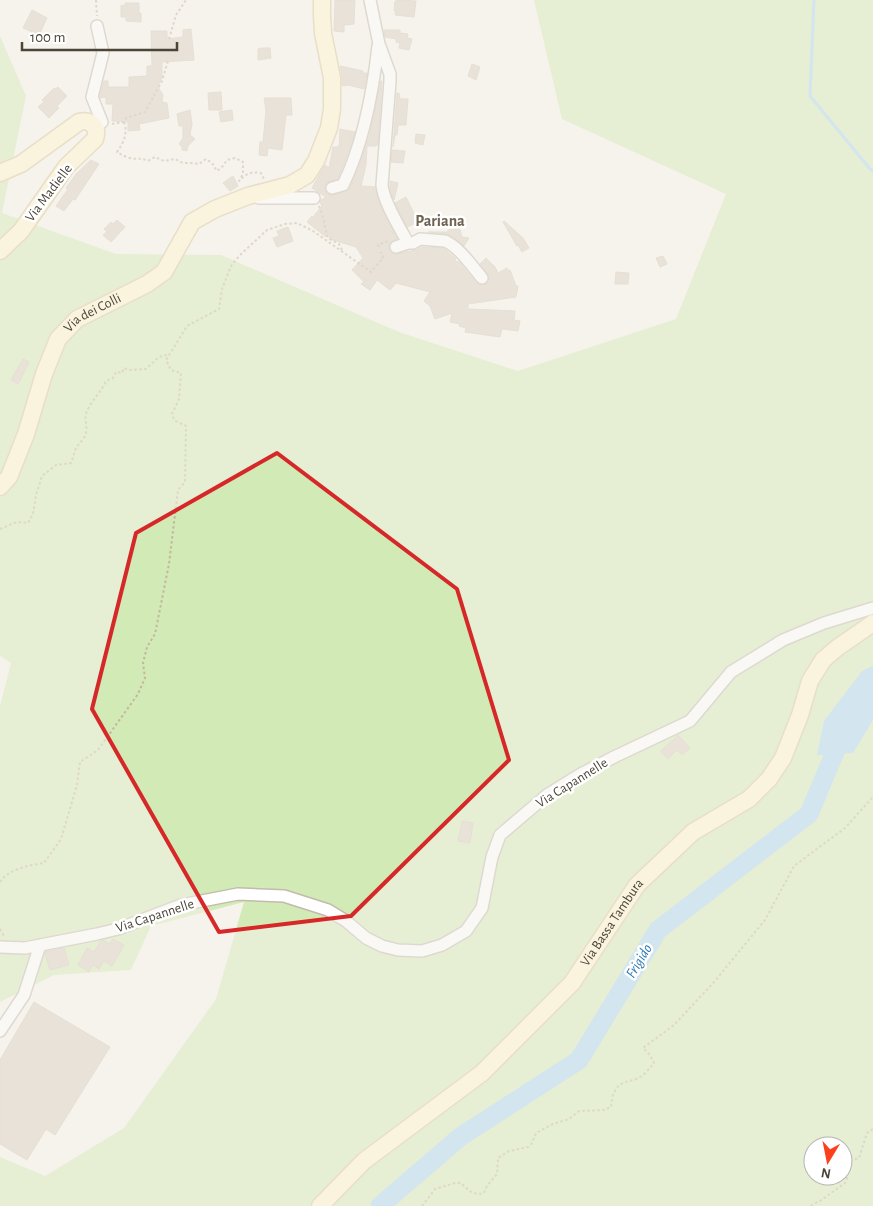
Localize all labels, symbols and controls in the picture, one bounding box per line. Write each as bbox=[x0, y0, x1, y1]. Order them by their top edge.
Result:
scale bar bbox=[22, 20, 178, 52]
text: 100 m bbox=[30, 30, 65, 45]
street label: Via Madielle bbox=[23, 162, 75, 224]
district label: Pariana bbox=[415, 213, 465, 229]
street label: Via dei Colli bbox=[61, 291, 123, 335]
street label: Via Capannelle bbox=[534, 755, 610, 811]
street label: Via Bassa Tambura bbox=[578, 876, 646, 969]
street label: Via Capannelle bbox=[114, 897, 196, 935]
water label: Frigido bbox=[623, 941, 655, 981]
north arrow bbox=[803, 1136, 853, 1186]
text: N bbox=[820, 1165, 832, 1181]

